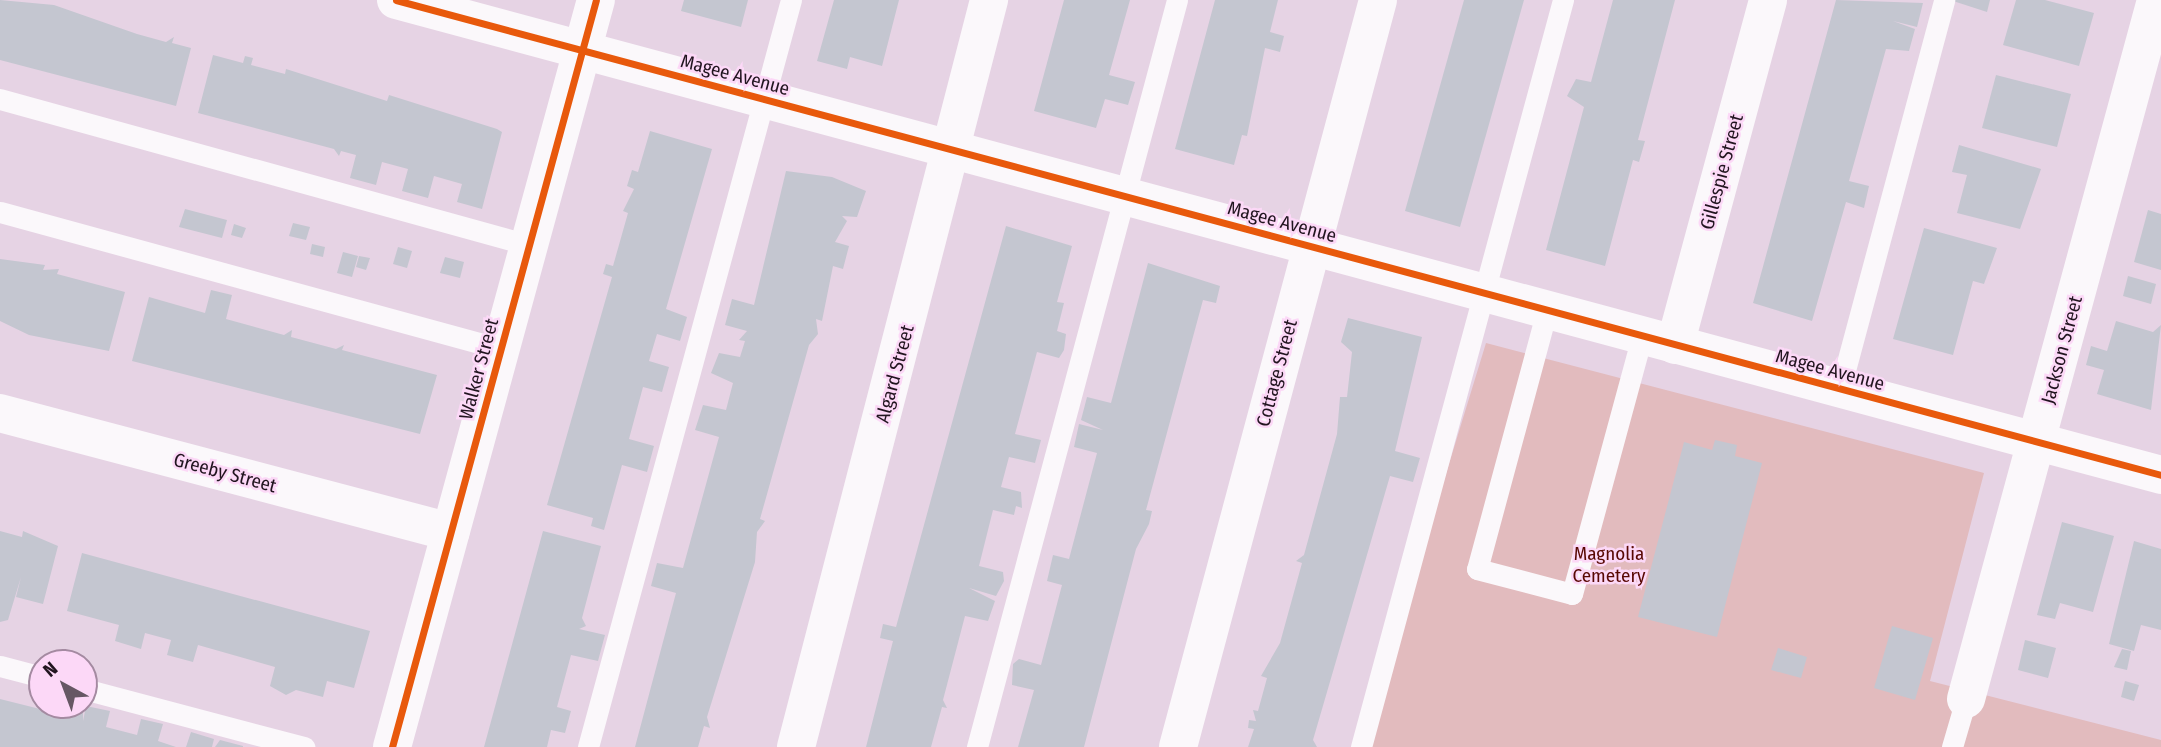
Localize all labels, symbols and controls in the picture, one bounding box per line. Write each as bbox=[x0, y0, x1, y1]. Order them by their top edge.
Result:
street label: Magee Avenue bbox=[678, 50, 792, 100]
street label: Gillespie Street bbox=[1696, 112, 1748, 232]
street label: Magee Avenue bbox=[1225, 197, 1339, 247]
street label: Jackson Street bbox=[2037, 294, 2087, 406]
street label: Walker Street bbox=[455, 316, 503, 422]
street label: Cottage Street bbox=[1252, 317, 1302, 429]
street label: Algard Street bbox=[871, 323, 919, 425]
street label: Magee Avenue bbox=[1773, 345, 1887, 395]
street label: Greeby Street bbox=[171, 448, 279, 498]
park label: Magnolia Cemetery bbox=[1572, 543, 1646, 587]
north arrow bbox=[28, 649, 98, 719]
text: N bbox=[38, 657, 62, 682]

